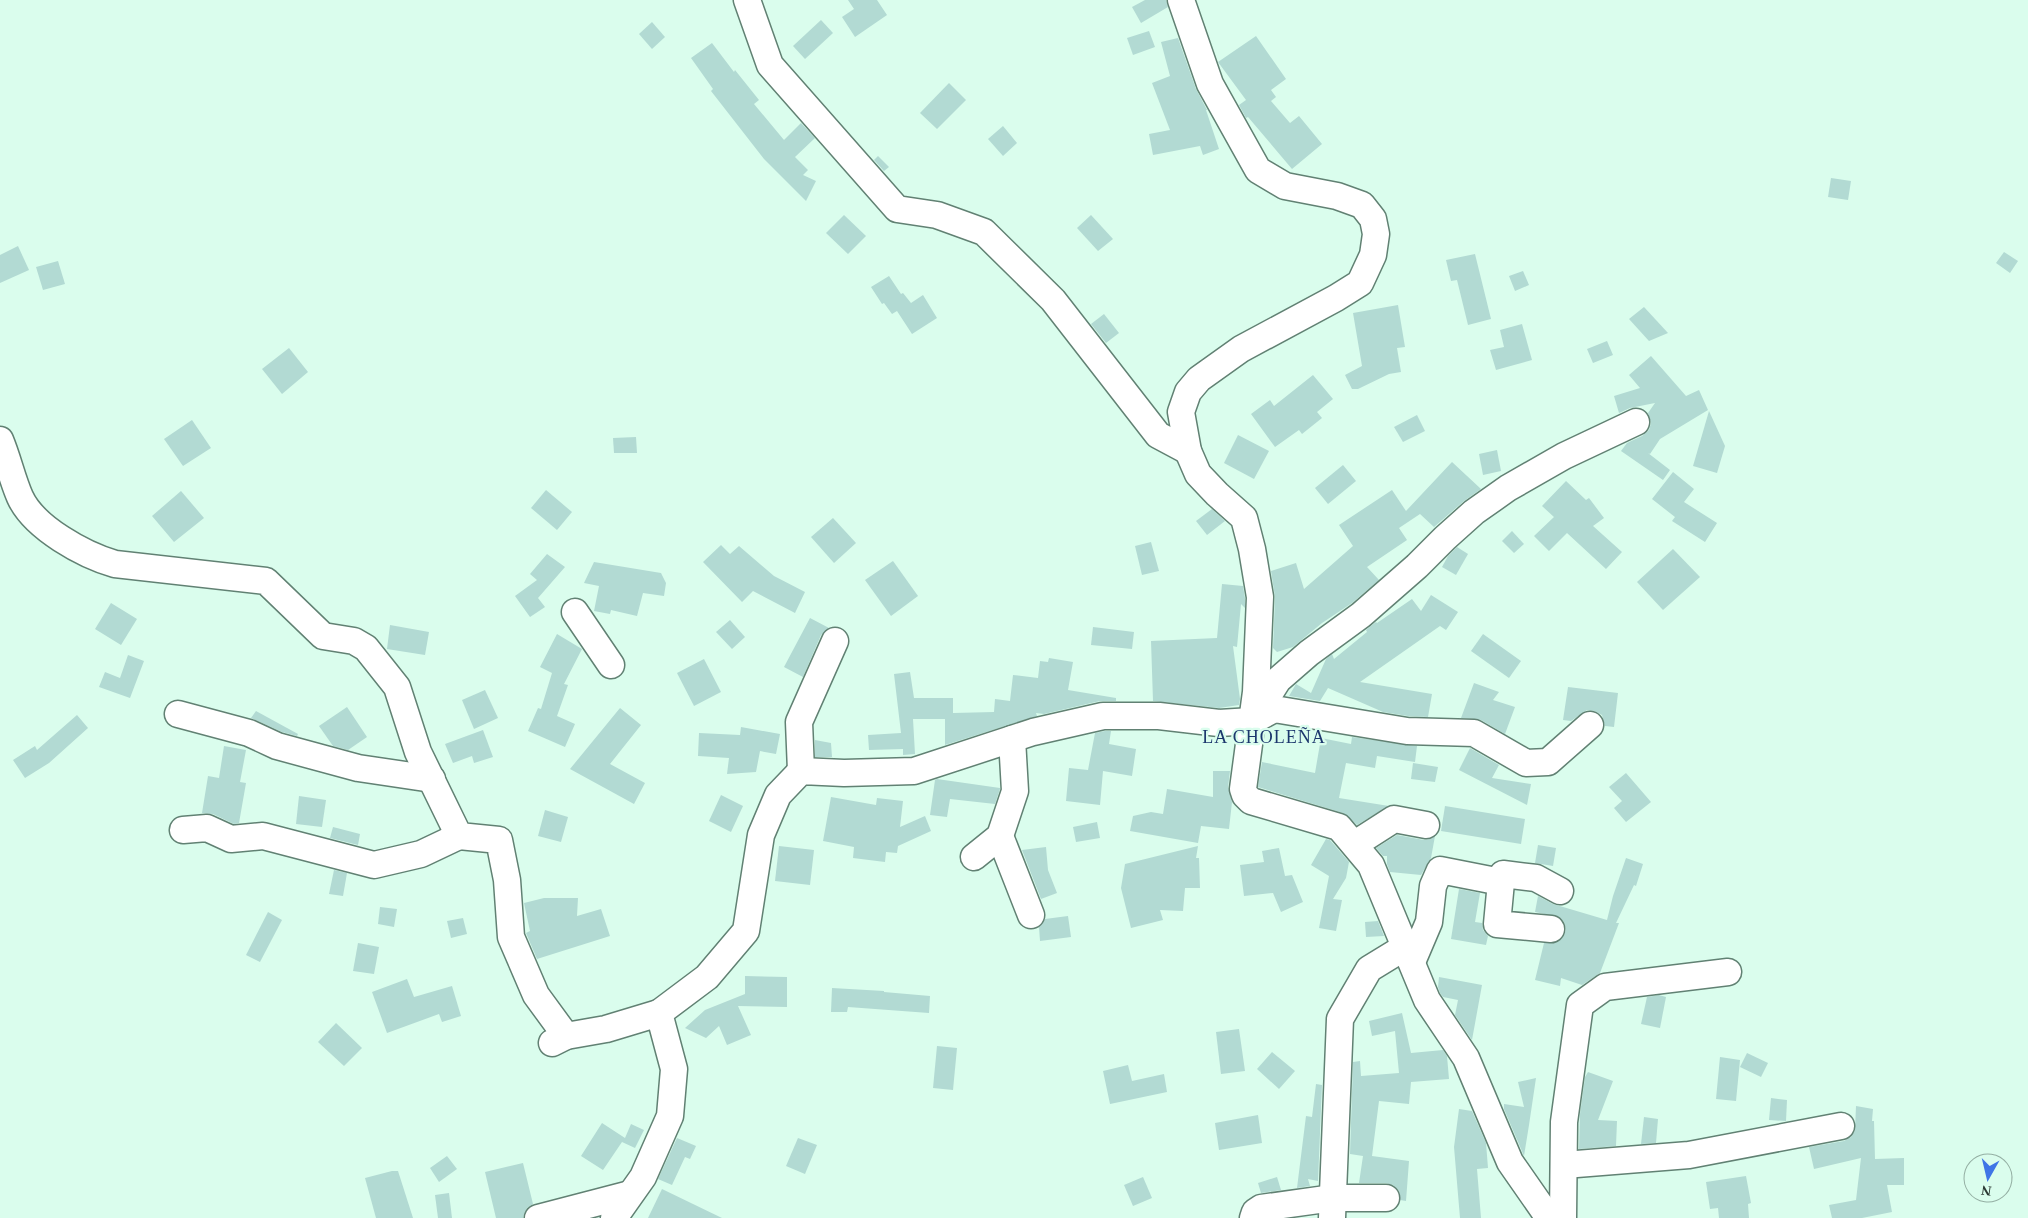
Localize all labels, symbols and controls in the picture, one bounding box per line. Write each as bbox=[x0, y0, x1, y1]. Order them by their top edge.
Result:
district label: LA CHOLEÑA bbox=[1202, 726, 1326, 747]
north arrow bbox=[1963, 1153, 2013, 1203]
text: N bbox=[1980, 1182, 1992, 1199]

